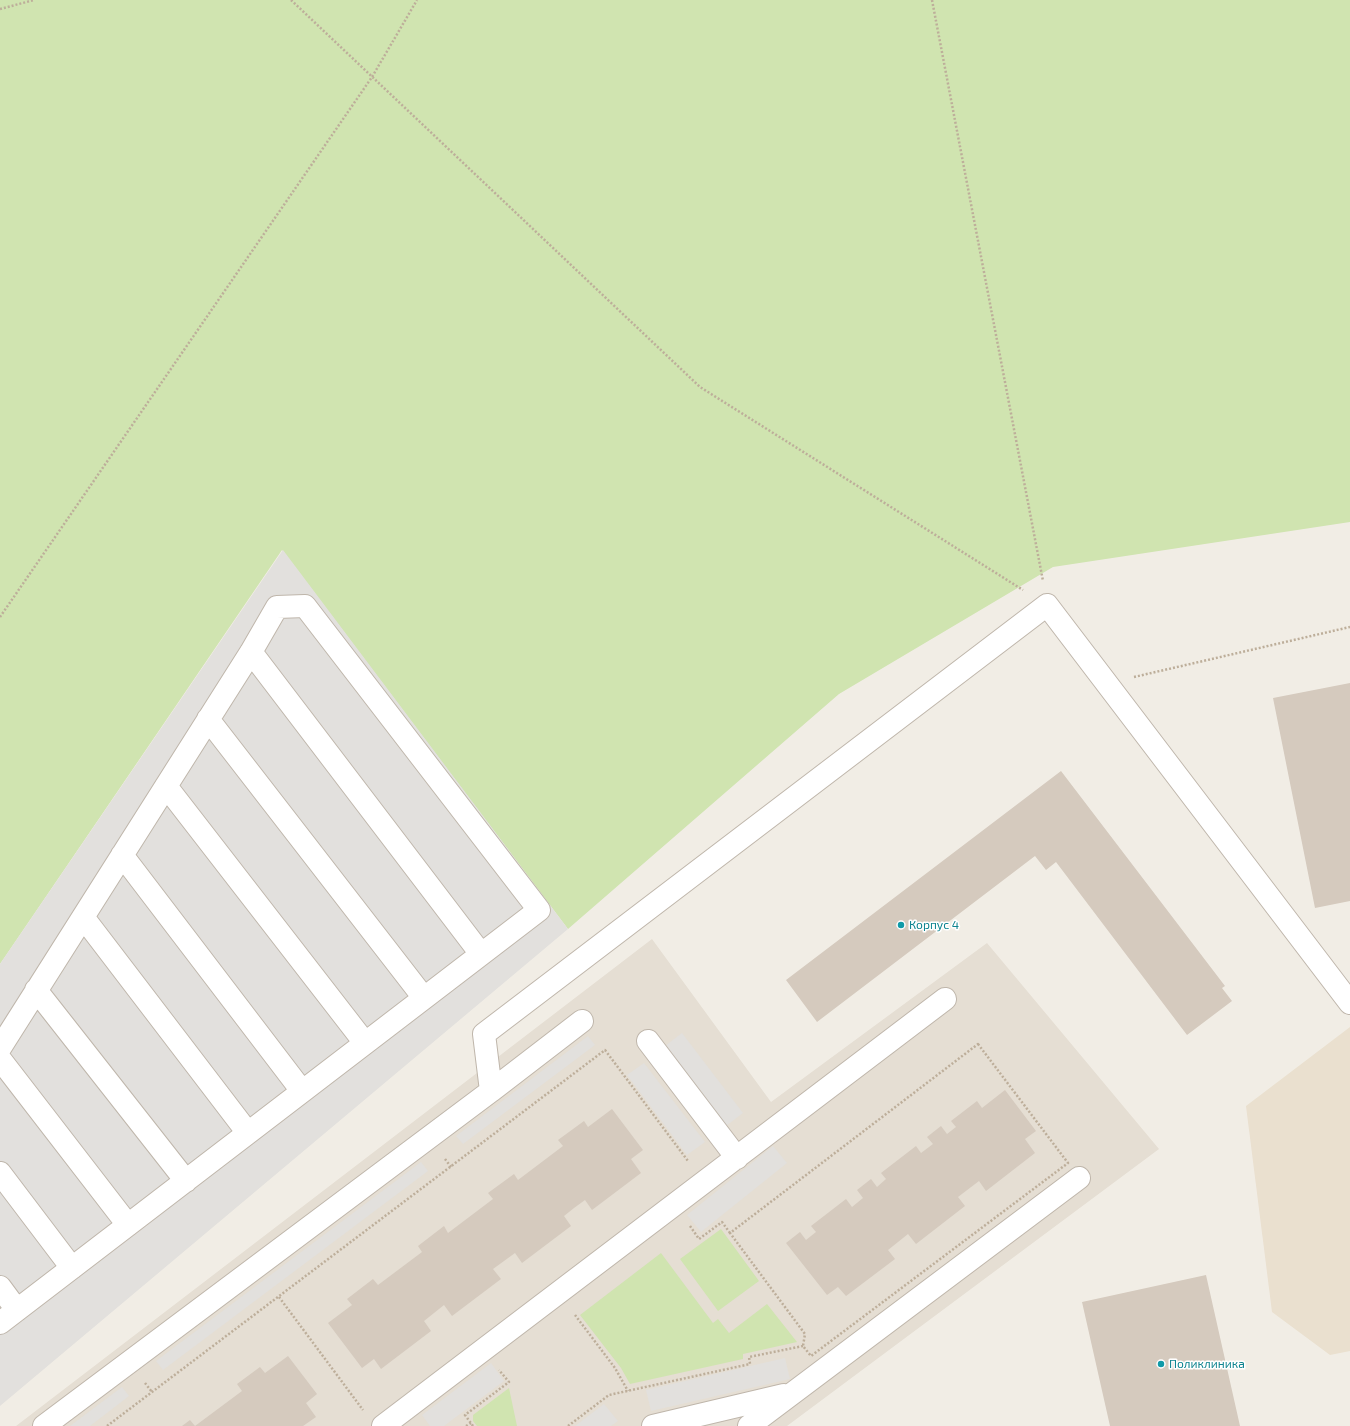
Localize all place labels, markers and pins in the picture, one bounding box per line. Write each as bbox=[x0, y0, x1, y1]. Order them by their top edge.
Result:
place label: Корпус 4 bbox=[909, 918, 959, 932]
marker: Корпус 4 bbox=[896, 920, 906, 930]
place label: Поликлиника bbox=[1169, 1357, 1245, 1371]
marker: Поликлиника bbox=[1156, 1359, 1166, 1369]

